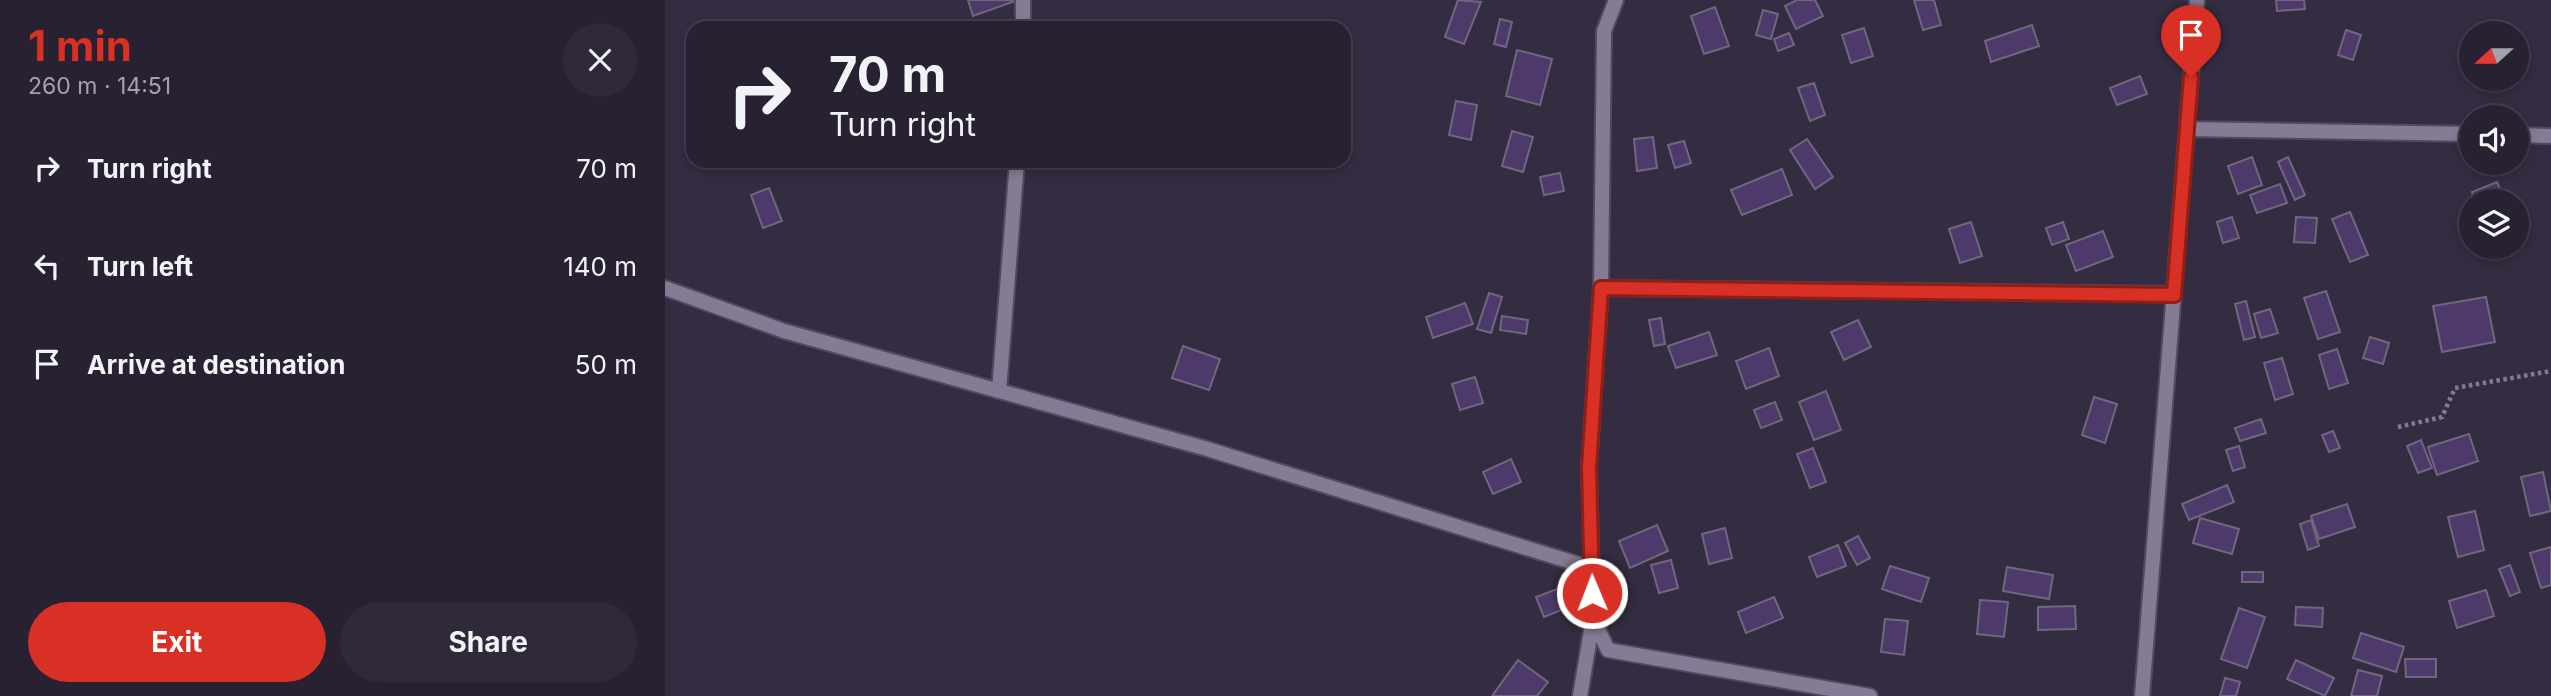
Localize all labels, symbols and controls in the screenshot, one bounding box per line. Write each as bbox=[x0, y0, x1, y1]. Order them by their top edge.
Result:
pin bbox=[2161, 5, 2221, 77]
icon: arrive bbox=[2172, 16, 2210, 54]
text: 1 min bbox=[28, 20, 132, 71]
north arrow bbox=[2459, 21, 2529, 91]
map controls bbox=[2459, 21, 2529, 259]
button: close bbox=[563, 23, 637, 97]
text: 70 m bbox=[829, 45, 946, 104]
icon: right bbox=[714, 49, 805, 140]
text: 260 m · 14:51 bbox=[28, 72, 171, 100]
text: Turn right bbox=[829, 105, 976, 144]
button: sound bbox=[2459, 105, 2529, 175]
icon: right bbox=[28, 149, 66, 187]
text: Turn right bbox=[87, 153, 212, 184]
text: 70 m bbox=[576, 153, 637, 184]
button: layers bbox=[2459, 189, 2529, 259]
icon: left bbox=[28, 247, 66, 285]
text: Turn left bbox=[87, 251, 193, 282]
text: 140 m bbox=[563, 251, 637, 282]
icon: arrive bbox=[28, 345, 66, 383]
text: Arrive at destination bbox=[87, 349, 346, 380]
text: 50 m bbox=[575, 349, 637, 380]
position arrow bbox=[1555, 556, 1629, 630]
button: Exit bbox=[28, 602, 326, 682]
button: Share bbox=[340, 602, 637, 682]

